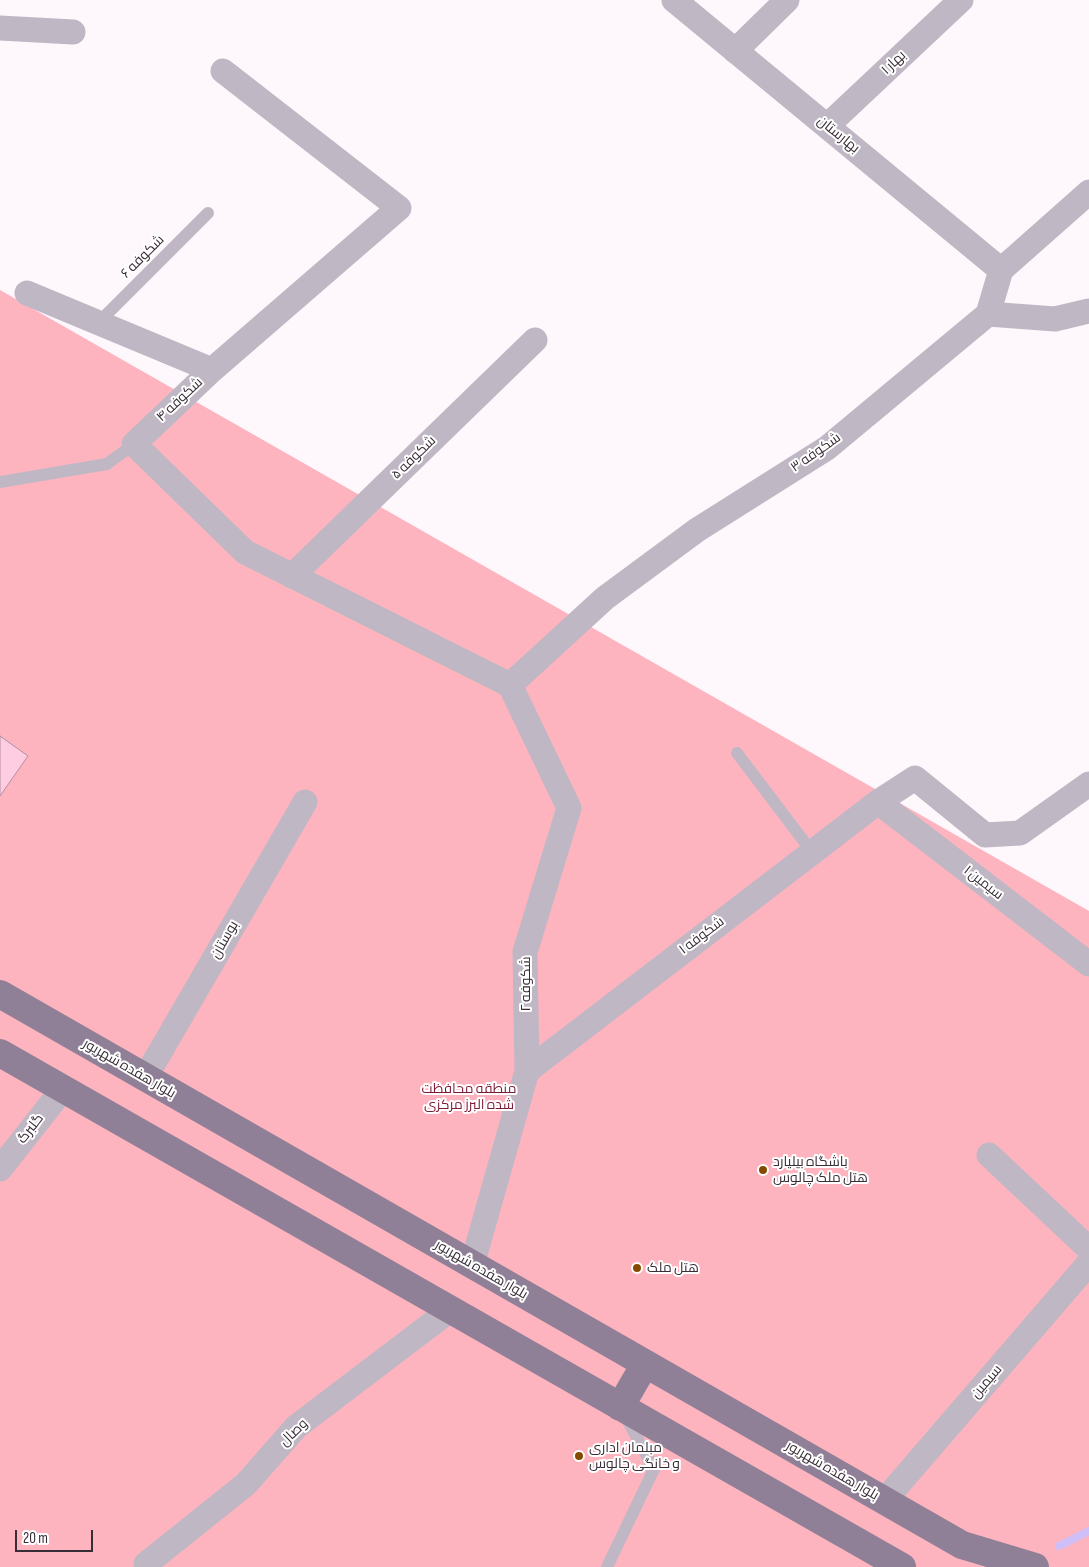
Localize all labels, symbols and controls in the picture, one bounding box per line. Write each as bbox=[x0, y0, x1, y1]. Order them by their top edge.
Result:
street label: بهار ۱ bbox=[878, 48, 910, 78]
street label: بهارستان bbox=[813, 113, 863, 157]
street label: شکوفه ۶ bbox=[118, 232, 168, 282]
street label: شکوفه ۴ bbox=[153, 374, 207, 426]
street label: شکوفه ۳ bbox=[788, 430, 844, 476]
street label: شکوفه ۵ bbox=[388, 433, 440, 483]
street label: سیمین ۱ bbox=[960, 862, 1006, 904]
street label: شکوفه ۱ bbox=[676, 914, 728, 958]
street label: بوستان bbox=[207, 918, 243, 962]
street label: شکوفه ۲ bbox=[518, 956, 534, 1012]
street label: بلوار هفده شهریور bbox=[80, 1036, 178, 1102]
park label: منطقه محافظت شده البرز مرکزی bbox=[422, 1081, 516, 1114]
street label: گلبرگ bbox=[14, 1111, 48, 1147]
place label: باشگاه بیلیارد هتل ملک چالوس bbox=[773, 1154, 868, 1186]
marker: باشگاه بیلیارد هتل ملک چالوس bbox=[757, 1164, 769, 1176]
street label: بلوار هفده شهریور bbox=[432, 1237, 530, 1303]
place label: هتل ملک bbox=[647, 1260, 699, 1276]
marker: هتل ملک bbox=[631, 1262, 643, 1274]
street label: سیمین bbox=[968, 1362, 1006, 1402]
street label: وصال bbox=[276, 1416, 312, 1450]
street label: بلوار هفده شهریور bbox=[783, 1438, 881, 1504]
place label: مبلمان اداری و خانگی چالوس bbox=[589, 1440, 680, 1472]
marker: مبلمان اداری و خانگی چالوس bbox=[573, 1450, 585, 1462]
scale bar bbox=[18, 1520, 95, 1552]
text: 20 m bbox=[23, 1529, 48, 1548]

